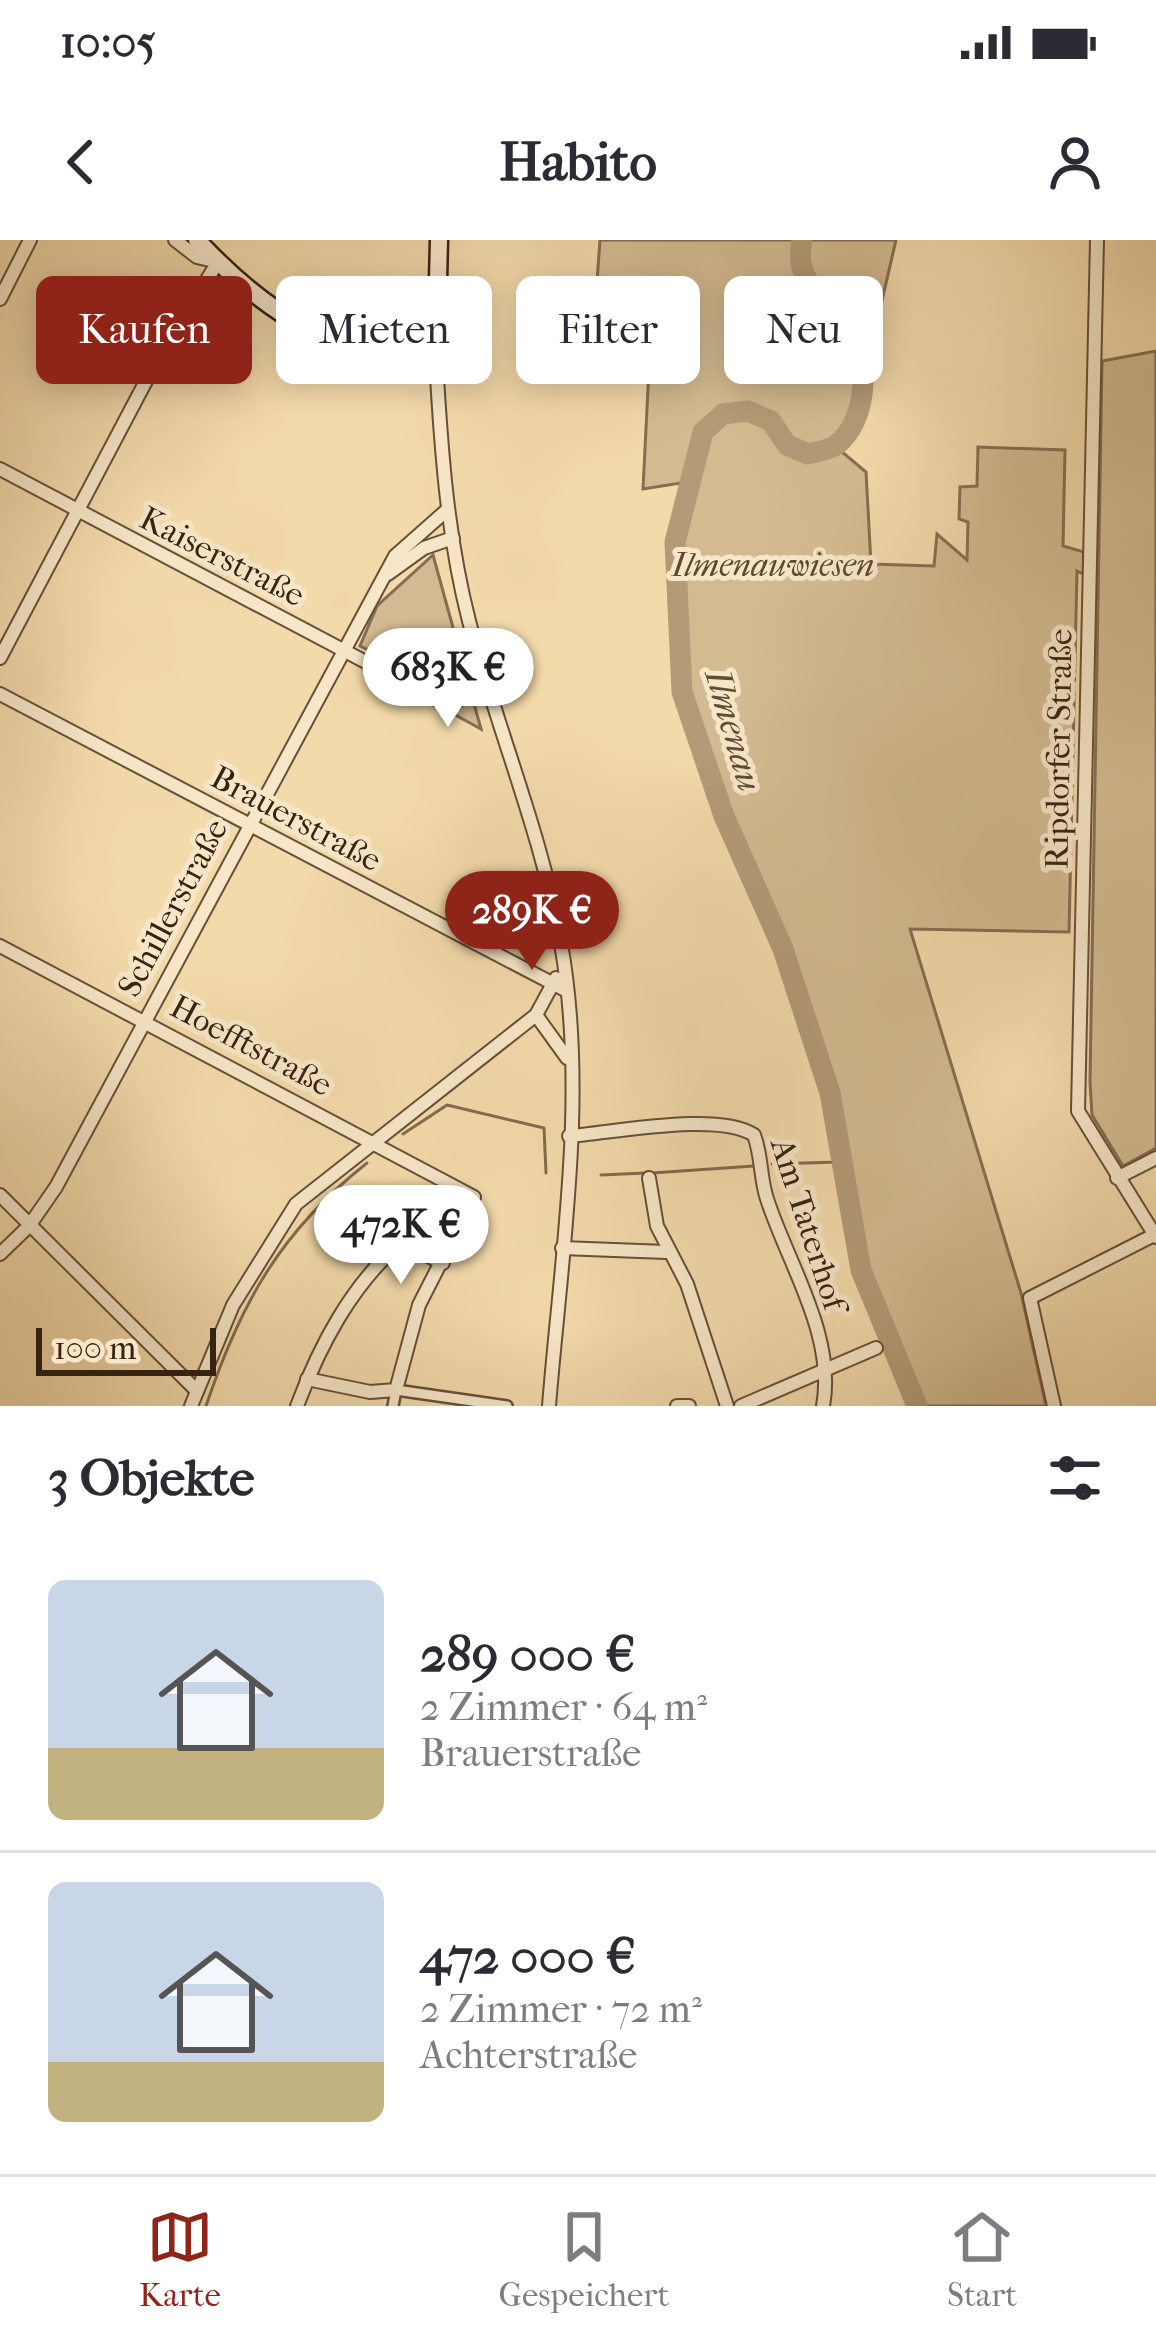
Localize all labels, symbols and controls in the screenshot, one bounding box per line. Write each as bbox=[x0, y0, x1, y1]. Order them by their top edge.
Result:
text: 10:05 bbox=[60, 16, 156, 69]
icon: back bbox=[48, 129, 114, 195]
icon: person bbox=[1042, 129, 1108, 195]
text: Habito bbox=[499, 131, 657, 194]
chip: Kaufen bbox=[36, 276, 252, 384]
chip: Mieten bbox=[276, 276, 492, 384]
chip: Filter bbox=[516, 276, 700, 384]
chip: Neu bbox=[724, 276, 883, 384]
street label: Kaiserstraße bbox=[133, 499, 311, 615]
park label: Ilmenauwiesen bbox=[671, 546, 874, 585]
pin: 683K € bbox=[350, 628, 546, 730]
street label: Ripdorfer Straße bbox=[1037, 628, 1081, 870]
text: 683K € bbox=[390, 644, 506, 690]
water label: Ilmenau bbox=[696, 663, 771, 796]
street label: Brauerstraße bbox=[204, 758, 388, 880]
street label: Schillerstraße bbox=[110, 812, 236, 1004]
pin: 289K € bbox=[434, 871, 630, 973]
text: 289K € bbox=[472, 887, 592, 933]
street label: Hoefftstraße bbox=[163, 987, 339, 1105]
street label: Am Taterhof bbox=[761, 1131, 856, 1322]
pin: 472K € bbox=[303, 1185, 499, 1287]
text: 472K € bbox=[341, 1201, 461, 1247]
scale bar bbox=[36, 1322, 216, 1375]
text: 100 m bbox=[54, 1329, 137, 1368]
icon: filters bbox=[1042, 1445, 1108, 1511]
text: 3 Objekte bbox=[48, 1448, 254, 1508]
text: 289 000 € bbox=[420, 1624, 635, 1684]
icon: home bbox=[144, 1628, 288, 1772]
text: 2 Zimmer · 64 m² bbox=[420, 1684, 707, 1730]
text: Brauerstraße bbox=[420, 1730, 641, 1776]
text: 472 000 € bbox=[420, 1926, 636, 1986]
icon: home bbox=[144, 1930, 288, 2074]
text: 2 Zimmer · 72 m² bbox=[420, 1986, 702, 2032]
text: Achterstraße bbox=[420, 2032, 637, 2078]
tab: Karte bbox=[139, 2204, 221, 2315]
tab: Gespeichert bbox=[499, 2204, 669, 2315]
tab: Start bbox=[947, 2204, 1017, 2315]

